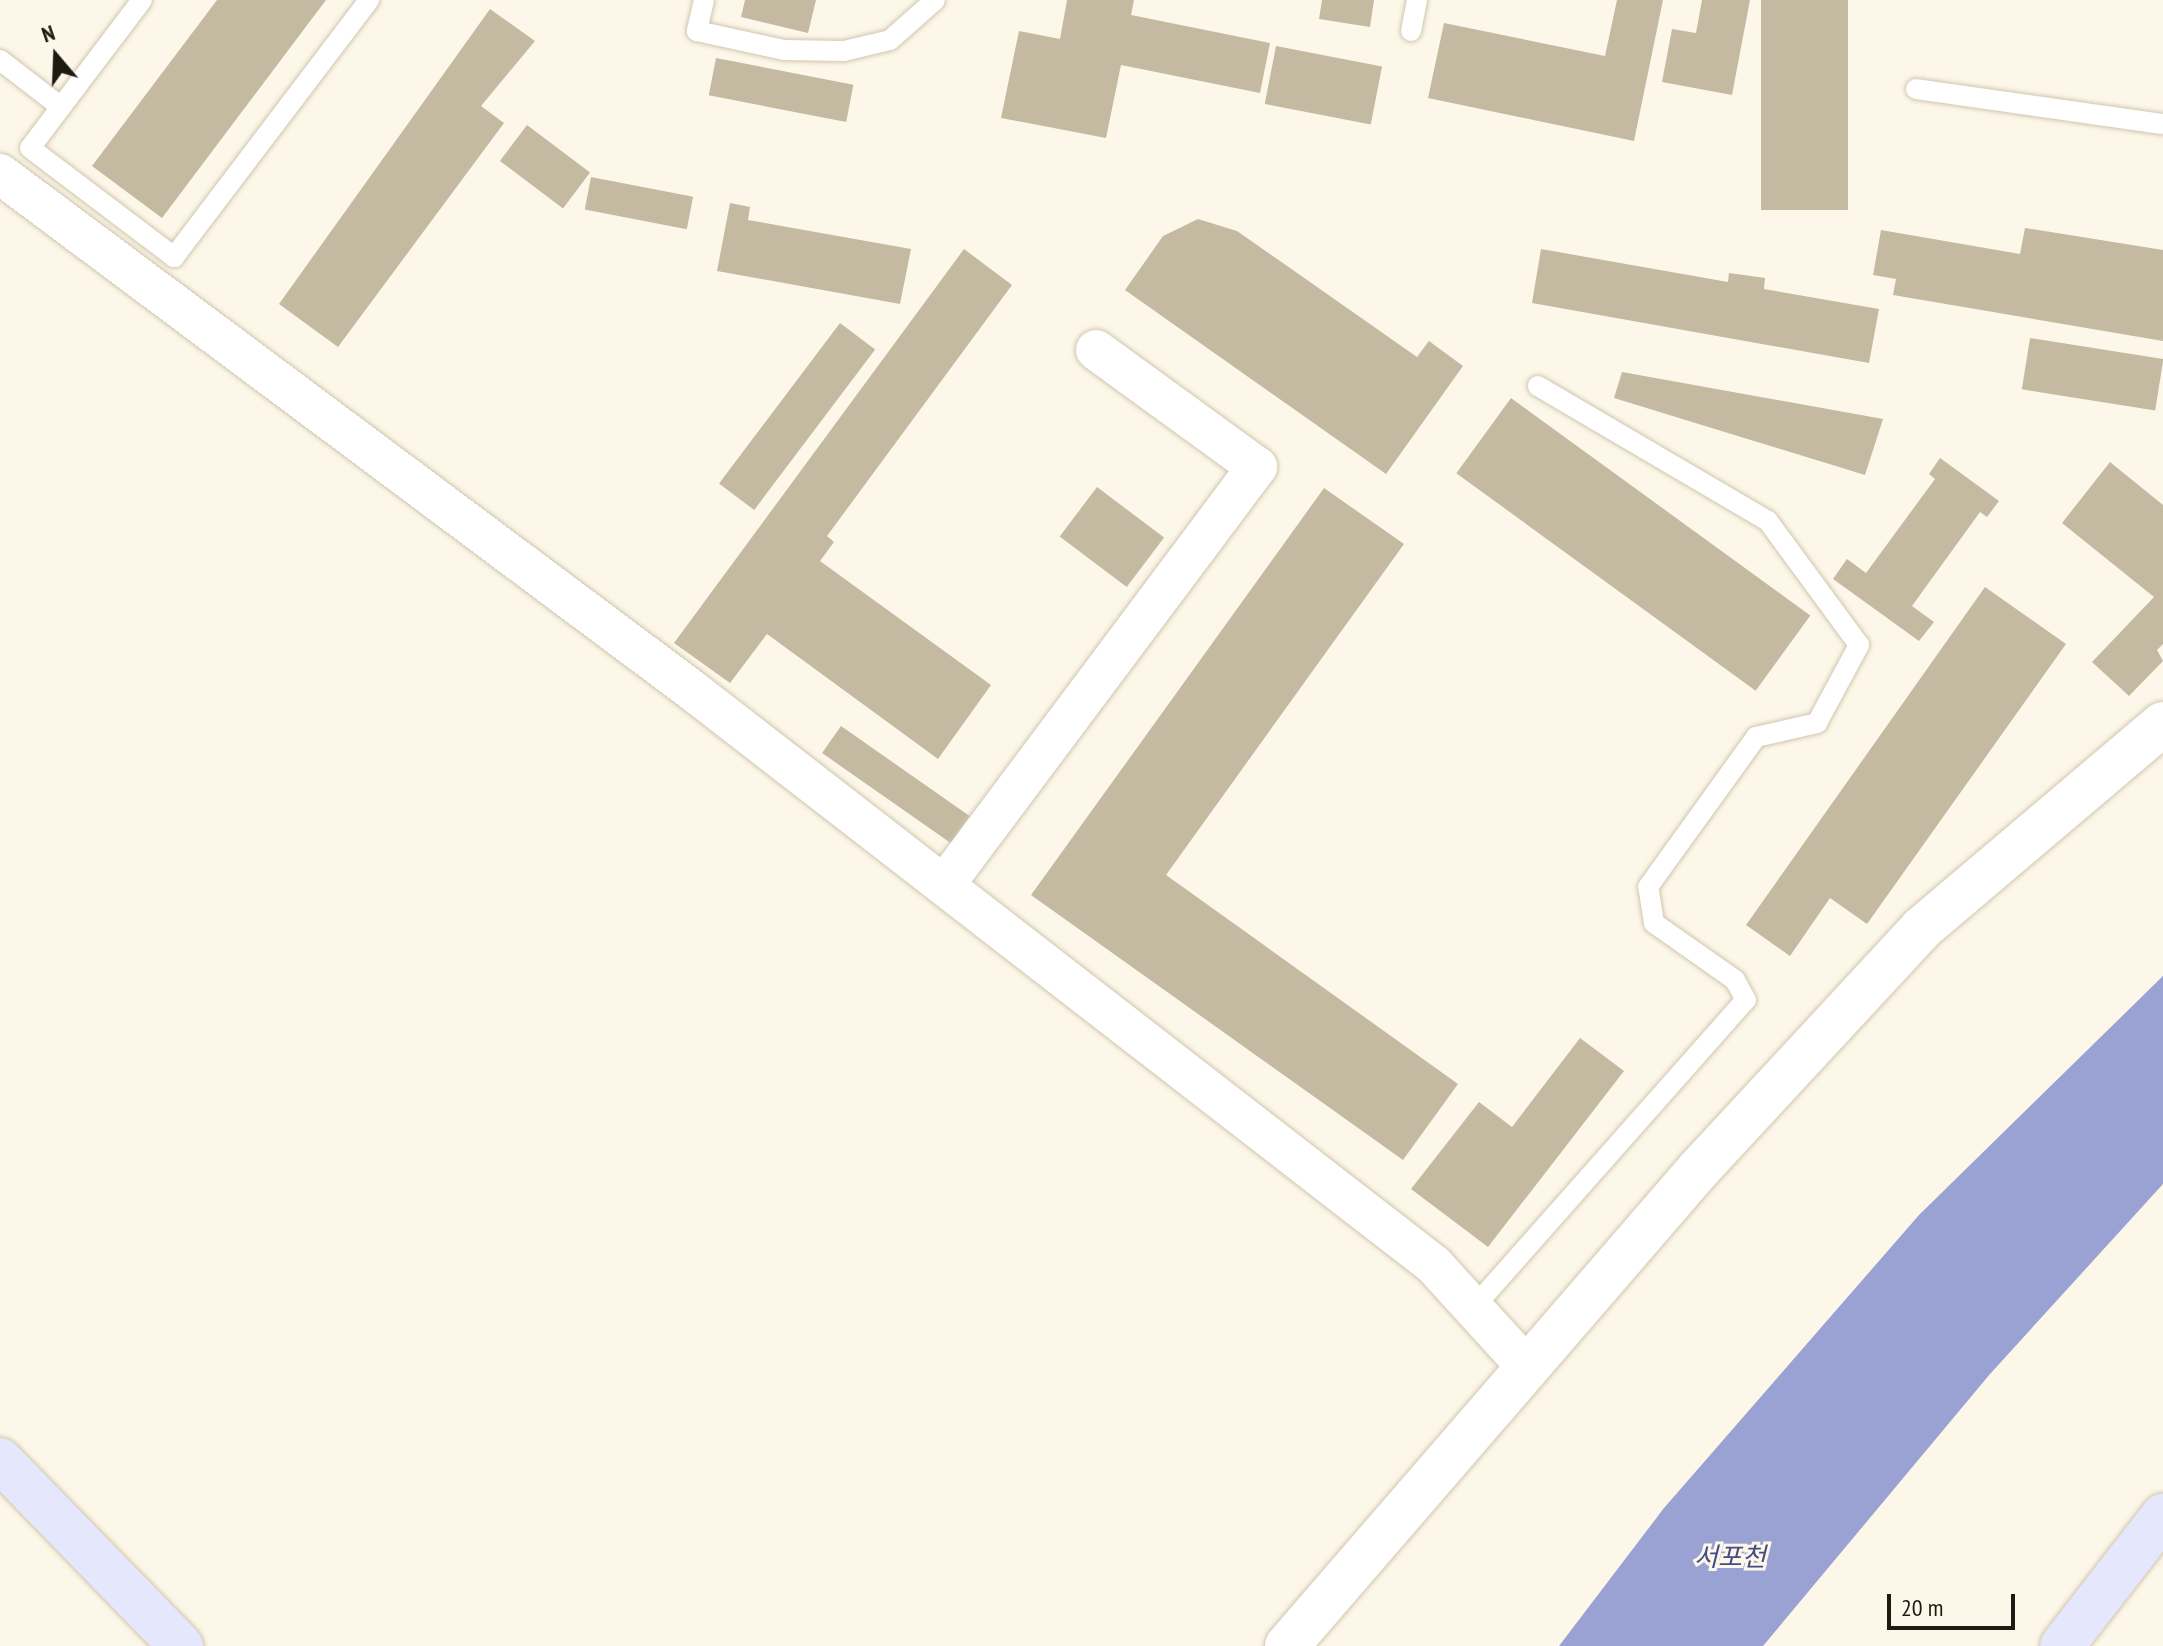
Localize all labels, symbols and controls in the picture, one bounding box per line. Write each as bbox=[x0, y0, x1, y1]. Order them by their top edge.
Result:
north arrow bbox=[16, 16, 96, 96]
text: N bbox=[38, 18, 58, 48]
water label: 서포천 bbox=[1694, 1541, 1766, 1573]
scale bar bbox=[1891, 1578, 2019, 1628]
text: 20 m bbox=[1901, 1592, 1943, 1623]

